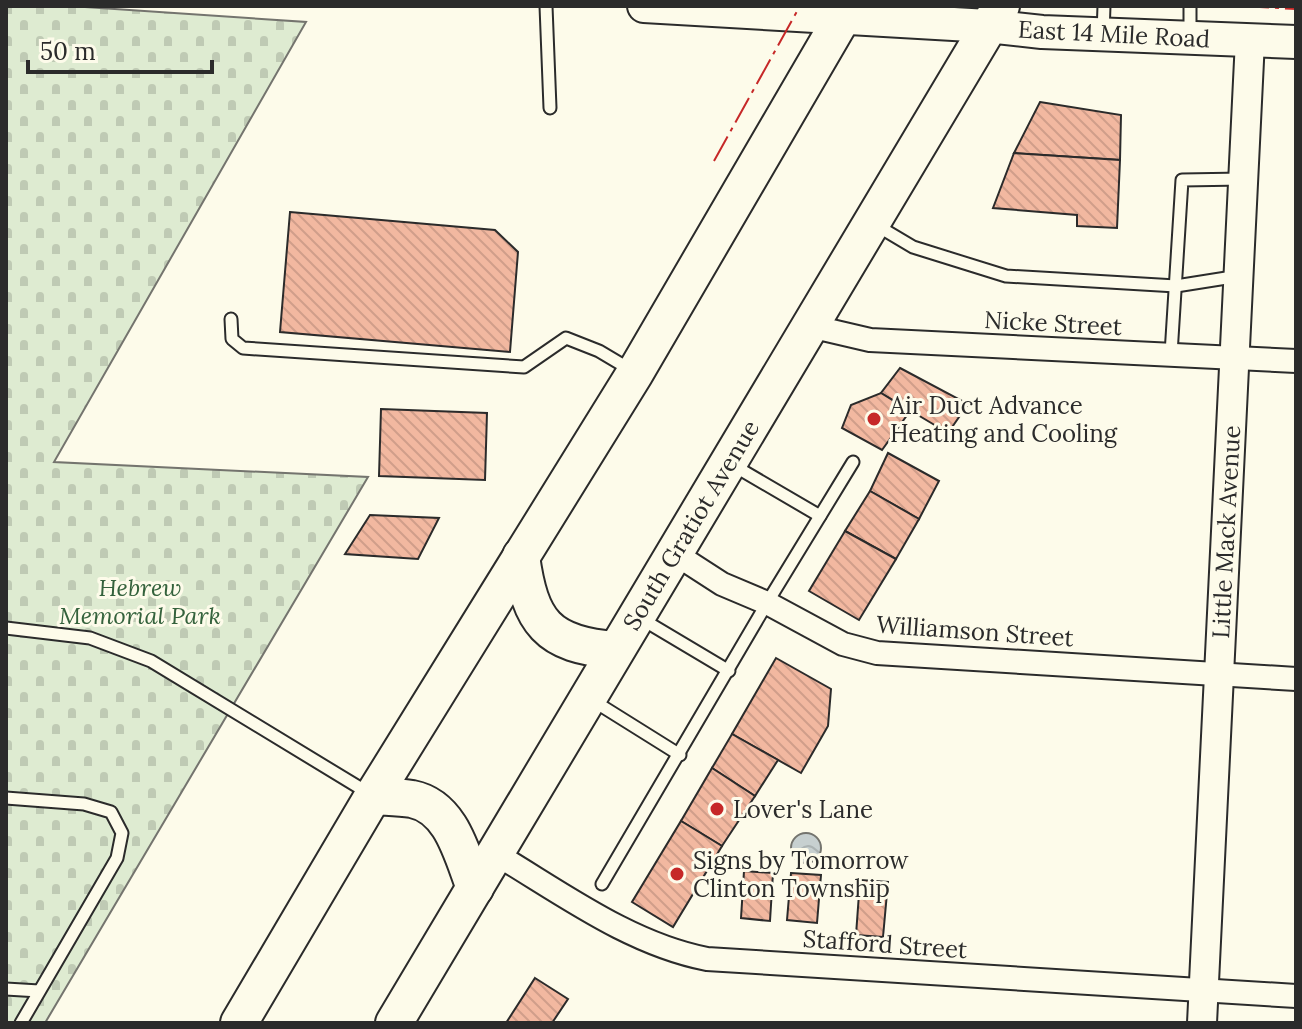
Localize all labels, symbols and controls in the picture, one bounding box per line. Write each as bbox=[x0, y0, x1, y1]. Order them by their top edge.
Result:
street label: East 14 Mile Road bbox=[1017, 13, 1211, 55]
scale bar bbox=[28, 24, 212, 74]
text: 50 m bbox=[40, 36, 96, 67]
street label: Nicke Street bbox=[983, 304, 1123, 342]
place label: Air Duct Advance Heating and Cooling bbox=[889, 390, 1118, 449]
marker: Air Duct Advance Heating and Cooling bbox=[865, 410, 883, 428]
street label: South Gratiot Avenue bbox=[616, 414, 766, 636]
street label: Little Mack Avenue bbox=[1205, 425, 1247, 639]
park label: Hebrew Memorial Park bbox=[59, 572, 221, 631]
street label: Williamson Street bbox=[875, 609, 1076, 653]
place label: Lover's Lane bbox=[733, 794, 873, 825]
marker: Lover's Lane bbox=[708, 800, 726, 818]
place label: Signs by Tomorrow Clinton Township bbox=[693, 845, 909, 904]
marker: Signs by Tomorrow Clinton Township bbox=[668, 865, 686, 883]
street label: Stafford Street bbox=[802, 923, 969, 965]

